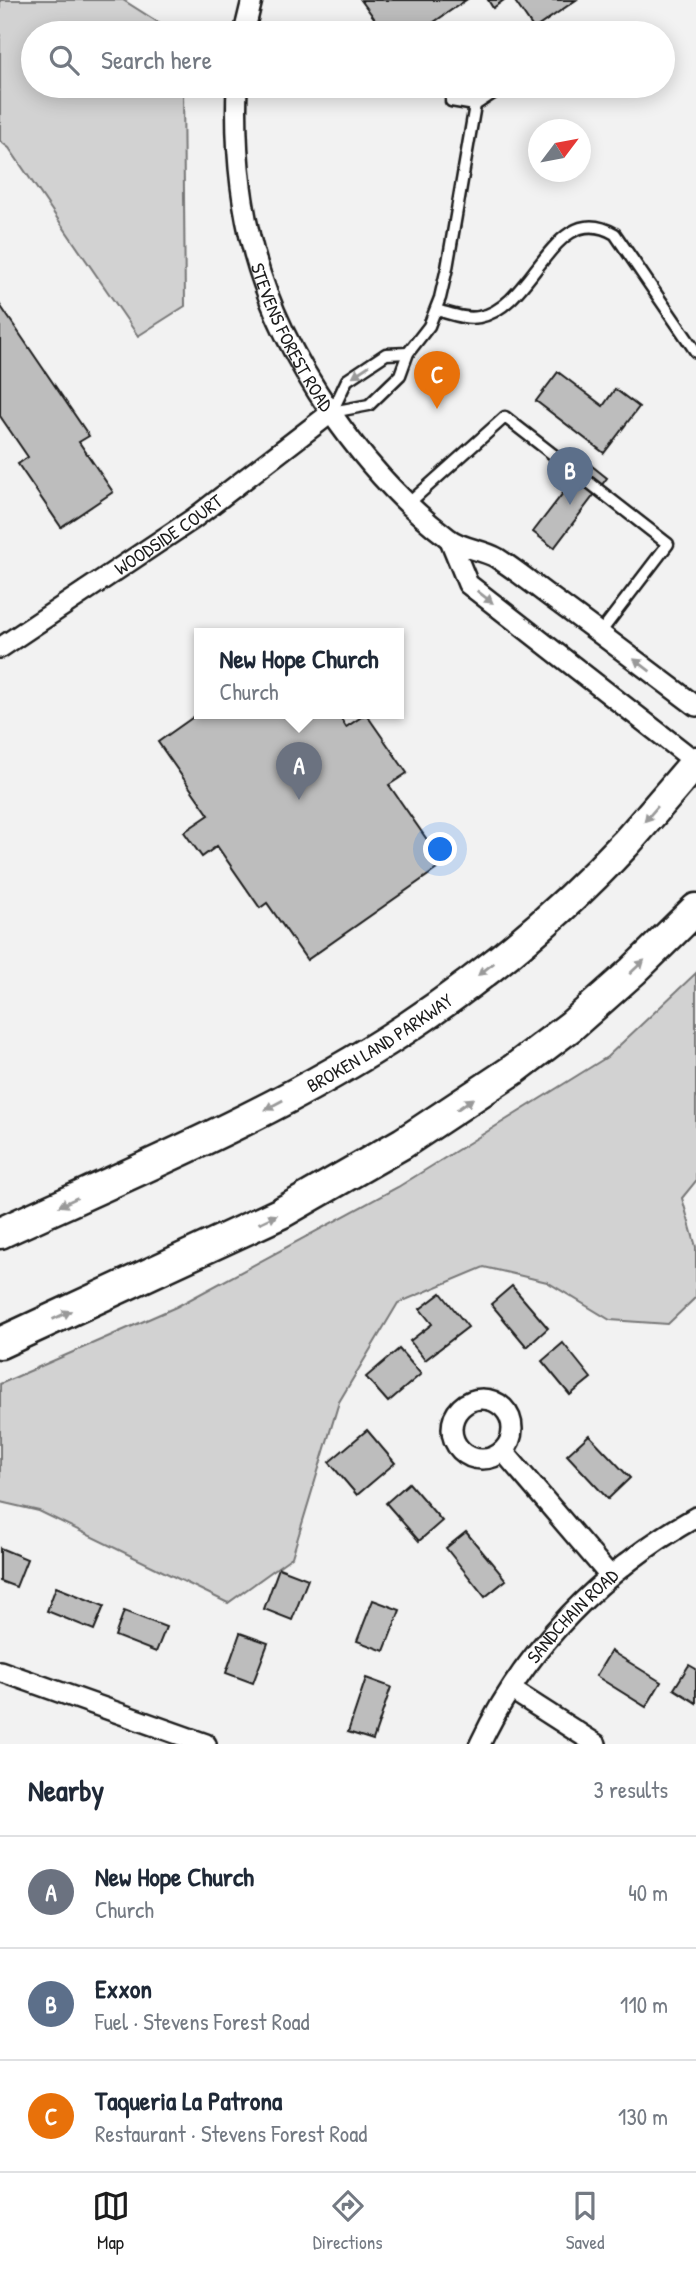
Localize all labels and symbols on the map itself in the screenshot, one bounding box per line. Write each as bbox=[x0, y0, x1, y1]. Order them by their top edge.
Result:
north arrow bbox=[528, 119, 591, 182]
street label: STEVENS FOREST ROAD bbox=[245, 260, 340, 416]
pin: C bbox=[414, 351, 460, 409]
one-way arrow bbox=[352, 364, 370, 378]
pin: B bbox=[547, 447, 593, 505]
street label: WOODSIDE COURT bbox=[109, 487, 229, 581]
one-way arrow bbox=[475, 590, 493, 605]
one-way arrow bbox=[633, 657, 651, 672]
pin: A bbox=[276, 742, 322, 800]
one-way arrow bbox=[644, 805, 659, 822]
your location bbox=[423, 832, 457, 866]
one-way arrow bbox=[628, 959, 645, 975]
one-way arrow bbox=[477, 962, 495, 977]
street label: BROKEN LAND PARKWAY bbox=[302, 987, 458, 1098]
one-way arrow bbox=[456, 1097, 474, 1111]
one-way arrow bbox=[264, 1099, 283, 1111]
one-way arrow bbox=[58, 1196, 78, 1208]
one-way arrow bbox=[258, 1213, 278, 1224]
one-way arrow bbox=[52, 1309, 72, 1321]
street label: SANDCHAIN ROAD bbox=[520, 1562, 624, 1668]

